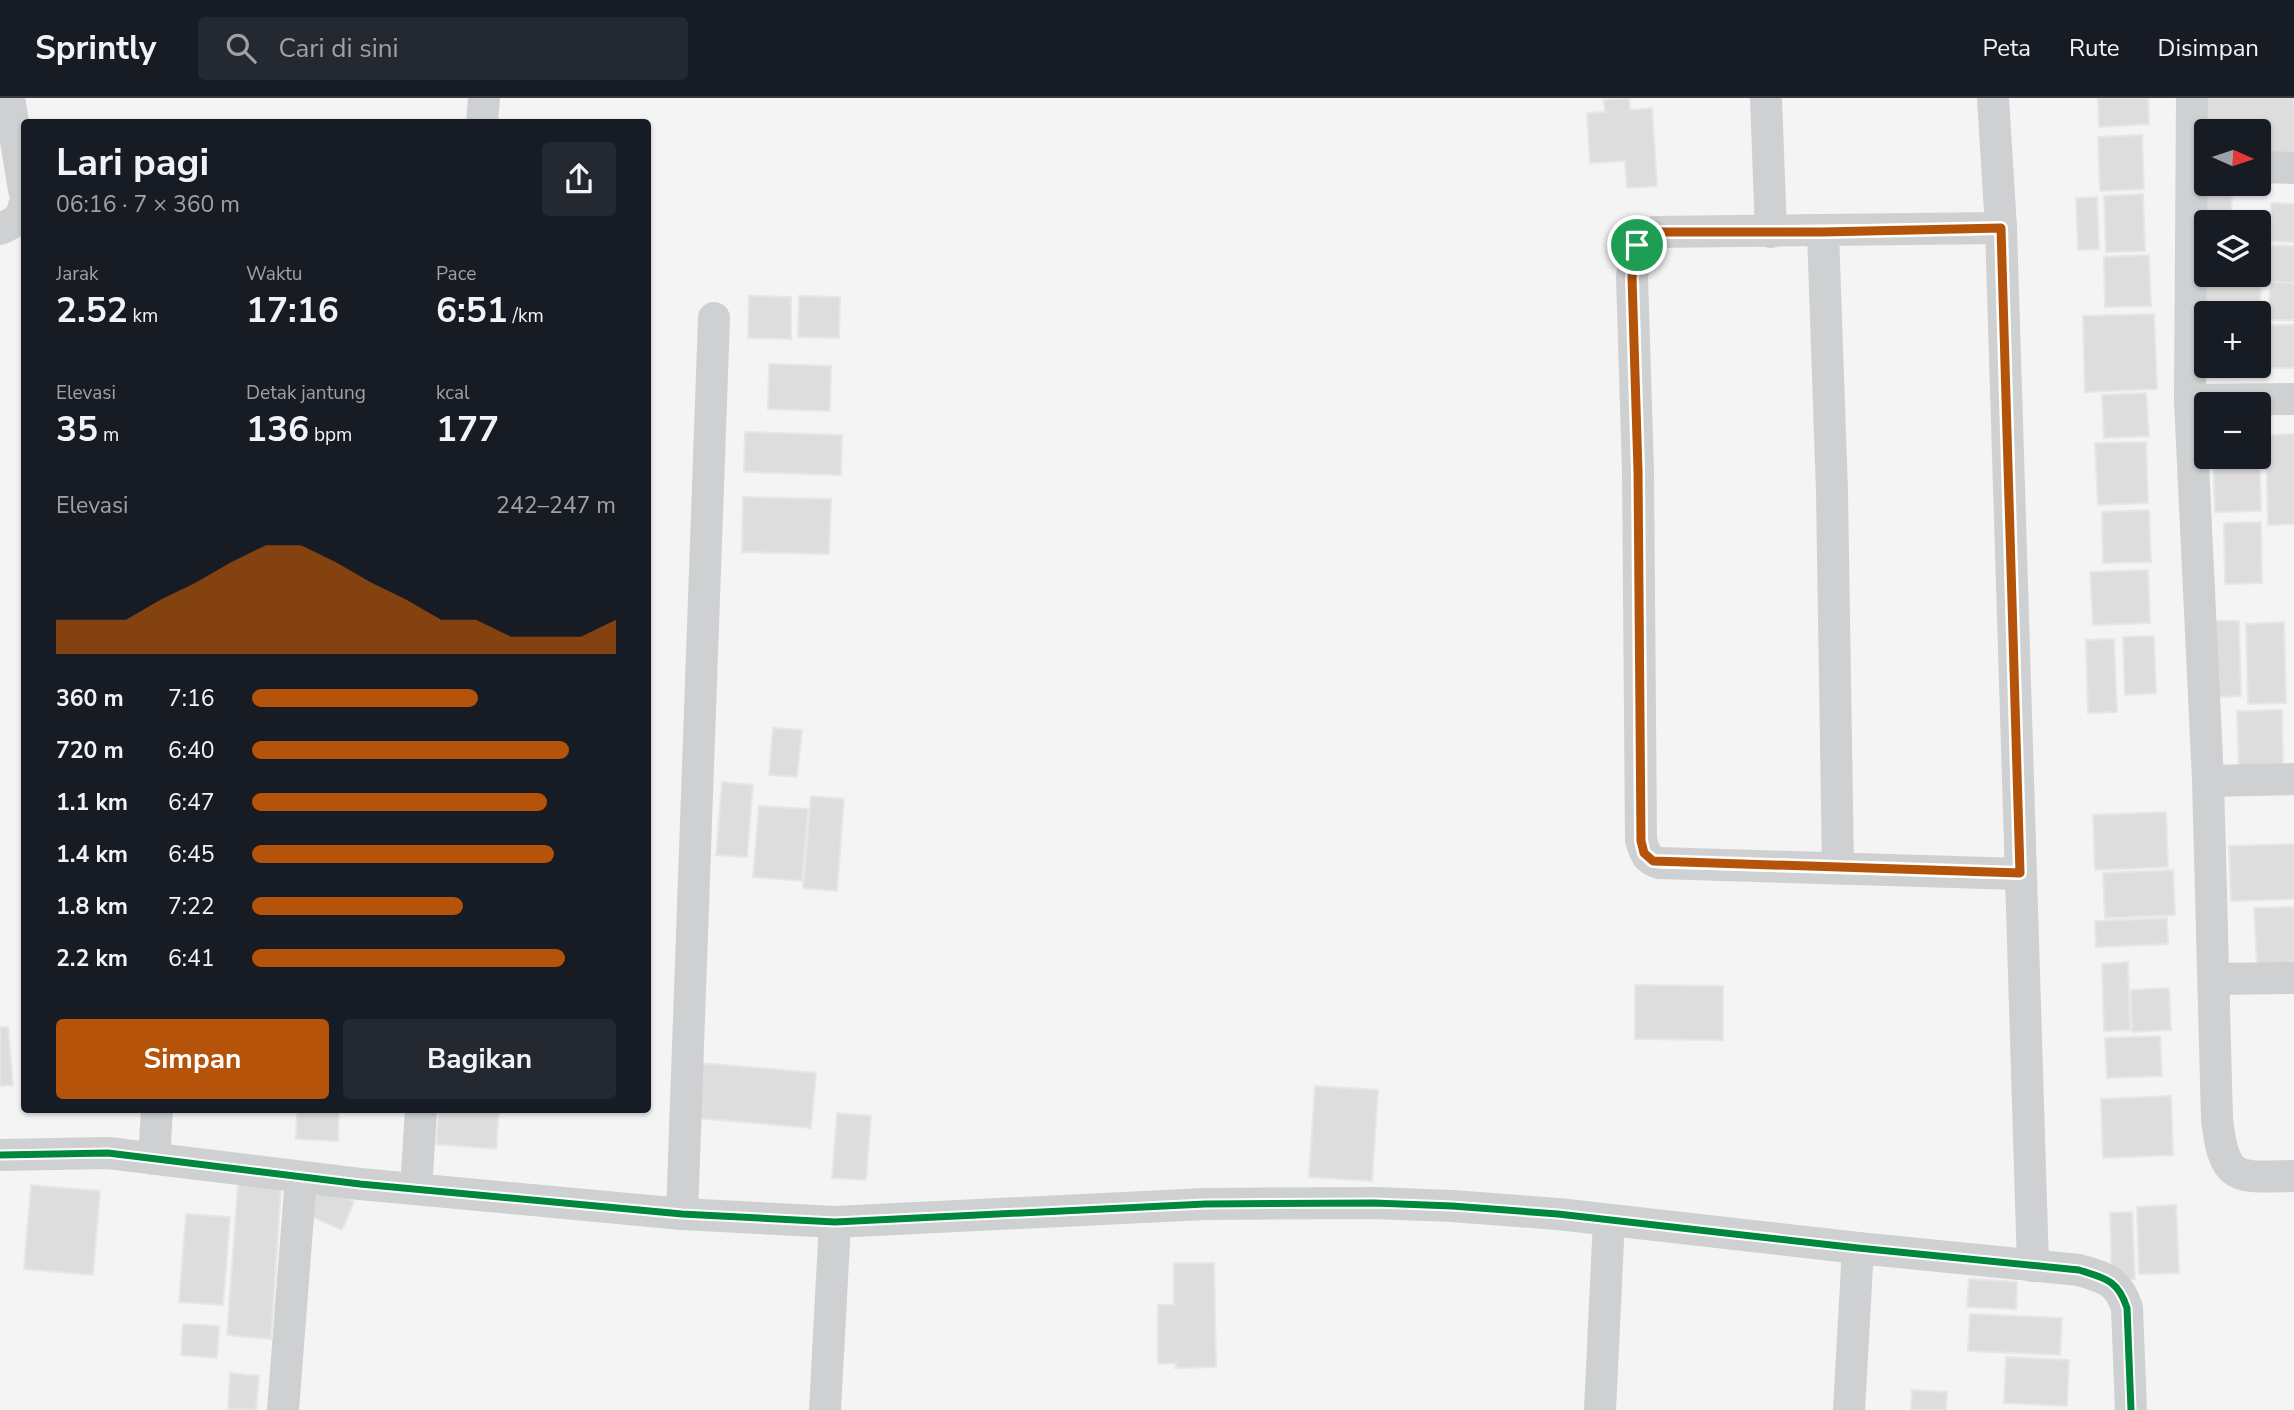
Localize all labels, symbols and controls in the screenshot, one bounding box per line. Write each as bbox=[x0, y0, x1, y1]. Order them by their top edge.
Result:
search box bbox=[198, 17, 688, 80]
text: Sprintly bbox=[35, 26, 156, 71]
icon: search bbox=[222, 29, 260, 67]
text: Cari di sini bbox=[278, 31, 399, 66]
text: Peta bbox=[1982, 32, 2031, 64]
text: Rute bbox=[2069, 32, 2120, 64]
text: Disimpan bbox=[2158, 32, 2259, 64]
north arrow bbox=[2194, 119, 2272, 196]
map controls bbox=[2194, 119, 2271, 469]
text: Lari pagi bbox=[56, 137, 209, 188]
button: share bbox=[542, 142, 616, 216]
text: 06:16 · 7 × 360 m bbox=[56, 189, 240, 220]
button: layers bbox=[2194, 210, 2271, 287]
pin bbox=[1607, 215, 1667, 275]
icon: arrive bbox=[1618, 226, 1656, 264]
text: Jarak bbox=[56, 261, 99, 287]
text: Waktu bbox=[246, 261, 302, 287]
text: Pace bbox=[436, 261, 476, 287]
text: 2.52 bbox=[56, 287, 128, 334]
text: 17:16 bbox=[246, 287, 339, 334]
text: 6:51 bbox=[436, 287, 508, 334]
button: + bbox=[2194, 301, 2271, 378]
text: km bbox=[128, 303, 158, 329]
text: /km bbox=[508, 303, 544, 329]
text: Elevasi bbox=[56, 380, 116, 406]
text: Detak jantung bbox=[246, 380, 366, 406]
text: kcal bbox=[436, 380, 470, 406]
button: − bbox=[2194, 392, 2271, 469]
text: 35 bbox=[56, 406, 98, 453]
text: 136 bbox=[246, 406, 309, 453]
text: 177 bbox=[436, 406, 499, 453]
text: m bbox=[98, 422, 119, 448]
text: bpm bbox=[309, 422, 352, 448]
text: Elevasi bbox=[56, 490, 128, 521]
text: 242–247 m bbox=[496, 490, 616, 521]
text: 360 m bbox=[56, 683, 124, 714]
text: 7:16 bbox=[168, 683, 215, 714]
text: 720 m bbox=[56, 735, 124, 766]
text: 6:40 bbox=[168, 735, 215, 766]
text: 1.1 km bbox=[56, 787, 128, 818]
text: 6:47 bbox=[168, 787, 215, 818]
text: 1.4 km bbox=[56, 839, 128, 870]
text: 6:45 bbox=[168, 839, 215, 870]
text: 1.8 km bbox=[56, 891, 128, 922]
text: 7:22 bbox=[168, 891, 215, 922]
text: 2.2 km bbox=[56, 943, 128, 974]
text: 6:41 bbox=[168, 943, 215, 974]
button: Simpan bbox=[56, 1019, 329, 1099]
button: Bagikan bbox=[343, 1019, 616, 1099]

